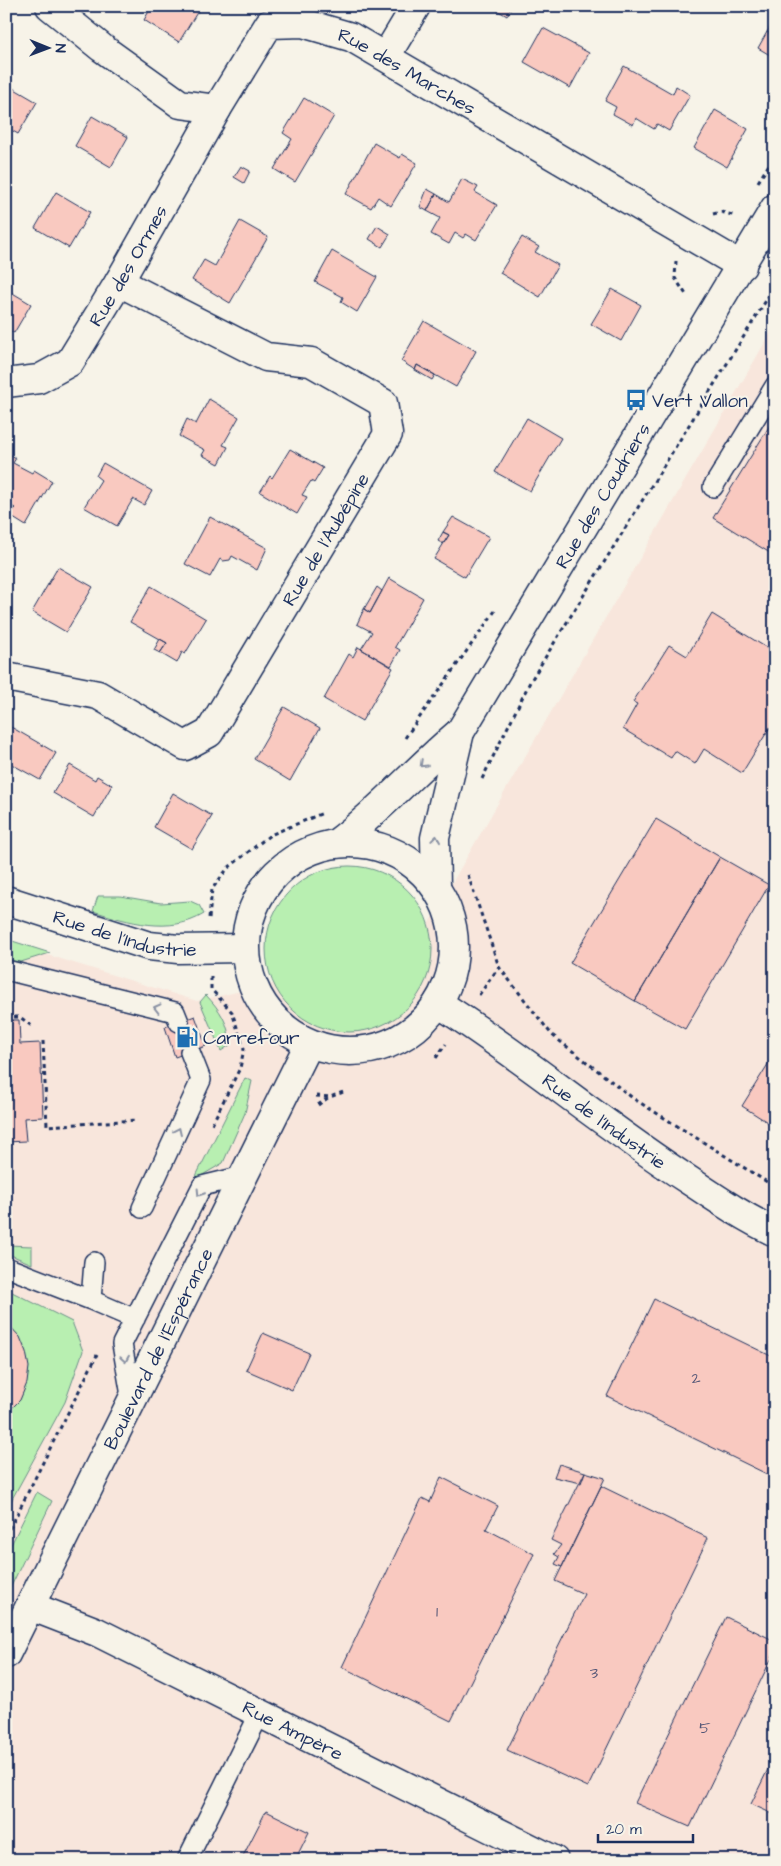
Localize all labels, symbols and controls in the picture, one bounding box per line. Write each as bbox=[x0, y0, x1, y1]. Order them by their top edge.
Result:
north arrow bbox=[22, 22, 72, 72]
street label: Rue des Marches bbox=[335, 22, 480, 122]
text: N bbox=[50, 44, 70, 53]
street label: Rue des Ormes bbox=[83, 201, 175, 332]
bus stop icon: Vert Vallon bbox=[623, 387, 649, 413]
place label: Vert Vallon bbox=[652, 388, 748, 415]
street label: Rue des Coudriers bbox=[549, 418, 658, 574]
street label: Rue de l'Aubépine bbox=[276, 468, 377, 611]
one-way arrow bbox=[420, 758, 429, 767]
one-way arrow bbox=[430, 834, 441, 842]
street label: Rue de l'Industrie bbox=[49, 904, 197, 965]
one-way arrow bbox=[153, 1003, 162, 1014]
fuel station icon: Carrefour bbox=[174, 1024, 200, 1050]
place label: Carrefour bbox=[203, 1025, 300, 1052]
street label: Rue de l'Industrie bbox=[536, 1068, 671, 1176]
one-way arrow bbox=[171, 1128, 181, 1137]
one-way arrow bbox=[196, 1188, 206, 1197]
street label: Boulevard de l'Espérance bbox=[98, 1244, 220, 1455]
one-way arrow bbox=[119, 1355, 129, 1363]
house number: 2 bbox=[691, 1367, 701, 1389]
house number: 1 bbox=[436, 1601, 438, 1623]
house number: 3 bbox=[590, 1662, 598, 1684]
street label: Rue Ampère bbox=[237, 1695, 348, 1768]
house number: 5 bbox=[699, 1717, 711, 1739]
scale bar bbox=[598, 1811, 694, 1843]
text: 20 m bbox=[606, 1819, 642, 1840]

